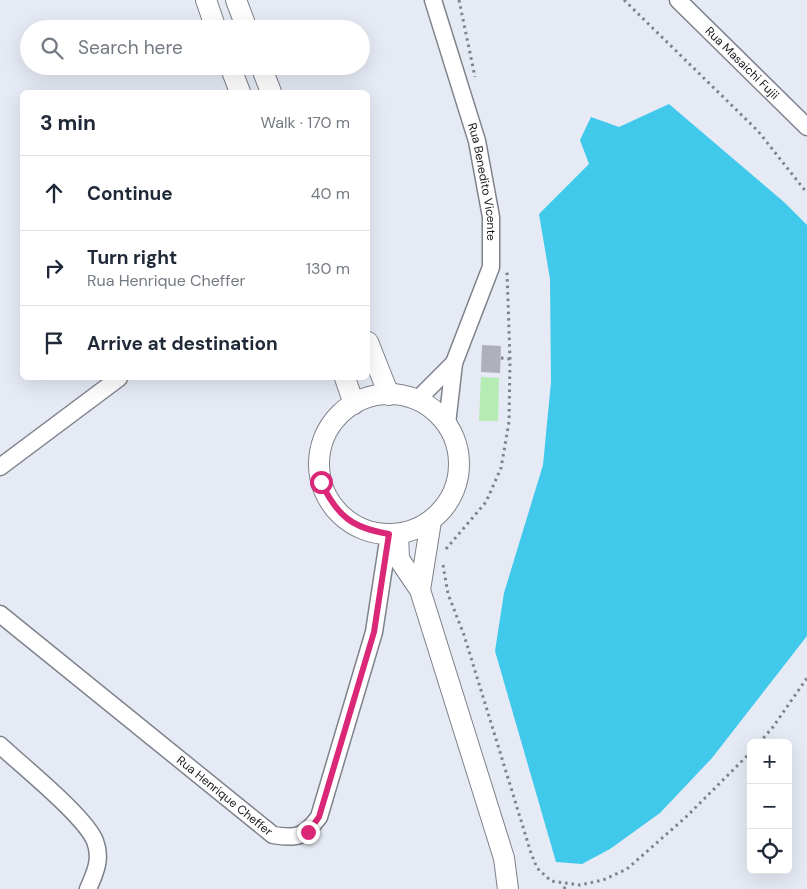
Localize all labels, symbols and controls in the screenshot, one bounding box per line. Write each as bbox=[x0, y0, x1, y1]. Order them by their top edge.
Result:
search box bbox=[20, 20, 370, 75]
street label: Rua Masaichi Fujii bbox=[702, 23, 783, 103]
icon: search bbox=[38, 34, 66, 62]
text: Search here bbox=[78, 35, 183, 60]
text: 3 min bbox=[40, 109, 96, 137]
text: Walk · 170 m bbox=[261, 112, 350, 133]
street label: Rua Benedito Vicente bbox=[464, 121, 499, 241]
icon: ahead bbox=[40, 179, 68, 207]
text: Continue bbox=[87, 181, 173, 206]
text: 40 m bbox=[311, 183, 350, 204]
text: Turn right bbox=[87, 245, 177, 270]
icon: right bbox=[40, 254, 68, 282]
text: 130 m bbox=[306, 258, 350, 279]
text: Rua Henrique Cheffer bbox=[87, 270, 245, 291]
icon: arrive bbox=[40, 329, 68, 357]
text: Arrive at destination bbox=[87, 331, 278, 356]
route start bbox=[310, 471, 333, 494]
map controls bbox=[747, 739, 792, 874]
button: + bbox=[747, 739, 792, 784]
street label: Rua Henrique Cheffer bbox=[173, 752, 276, 840]
button: − bbox=[747, 784, 792, 829]
route end bbox=[297, 821, 320, 844]
button: locate bbox=[747, 829, 792, 874]

